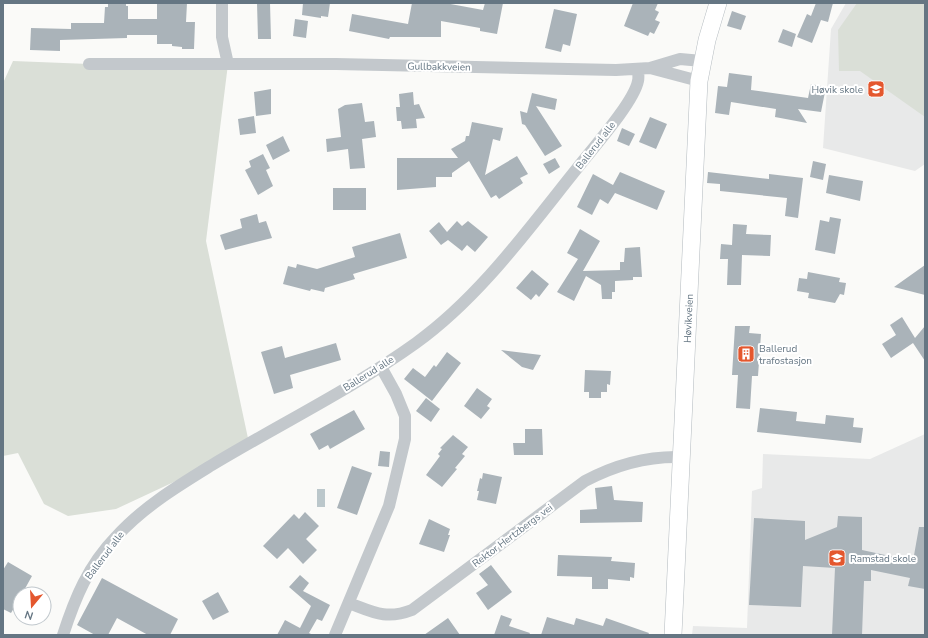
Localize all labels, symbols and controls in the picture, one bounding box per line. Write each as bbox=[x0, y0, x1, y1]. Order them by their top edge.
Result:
street label: Gullbakkveien bbox=[407, 59, 471, 75]
school or university icon: Høvik skole bbox=[866, 79, 886, 99]
place label: Høvik skole bbox=[811, 83, 863, 97]
street label: Ballerud alle bbox=[573, 119, 619, 173]
street label: Høvikveien bbox=[681, 293, 697, 343]
place label: Ballerud trafostasjon bbox=[759, 342, 812, 368]
building icon: Ballerud trafostasjon bbox=[736, 344, 756, 364]
street label: Ballerud alle bbox=[341, 353, 397, 395]
street label: Rektor Hertzbergs vei bbox=[469, 501, 556, 571]
street label: Ballerud alle bbox=[82, 528, 128, 583]
school or university icon: Ramstad skole bbox=[827, 548, 847, 568]
place label: Ramstad skole bbox=[850, 552, 916, 566]
north arrow bbox=[12, 586, 52, 626]
text: N bbox=[23, 607, 35, 623]

